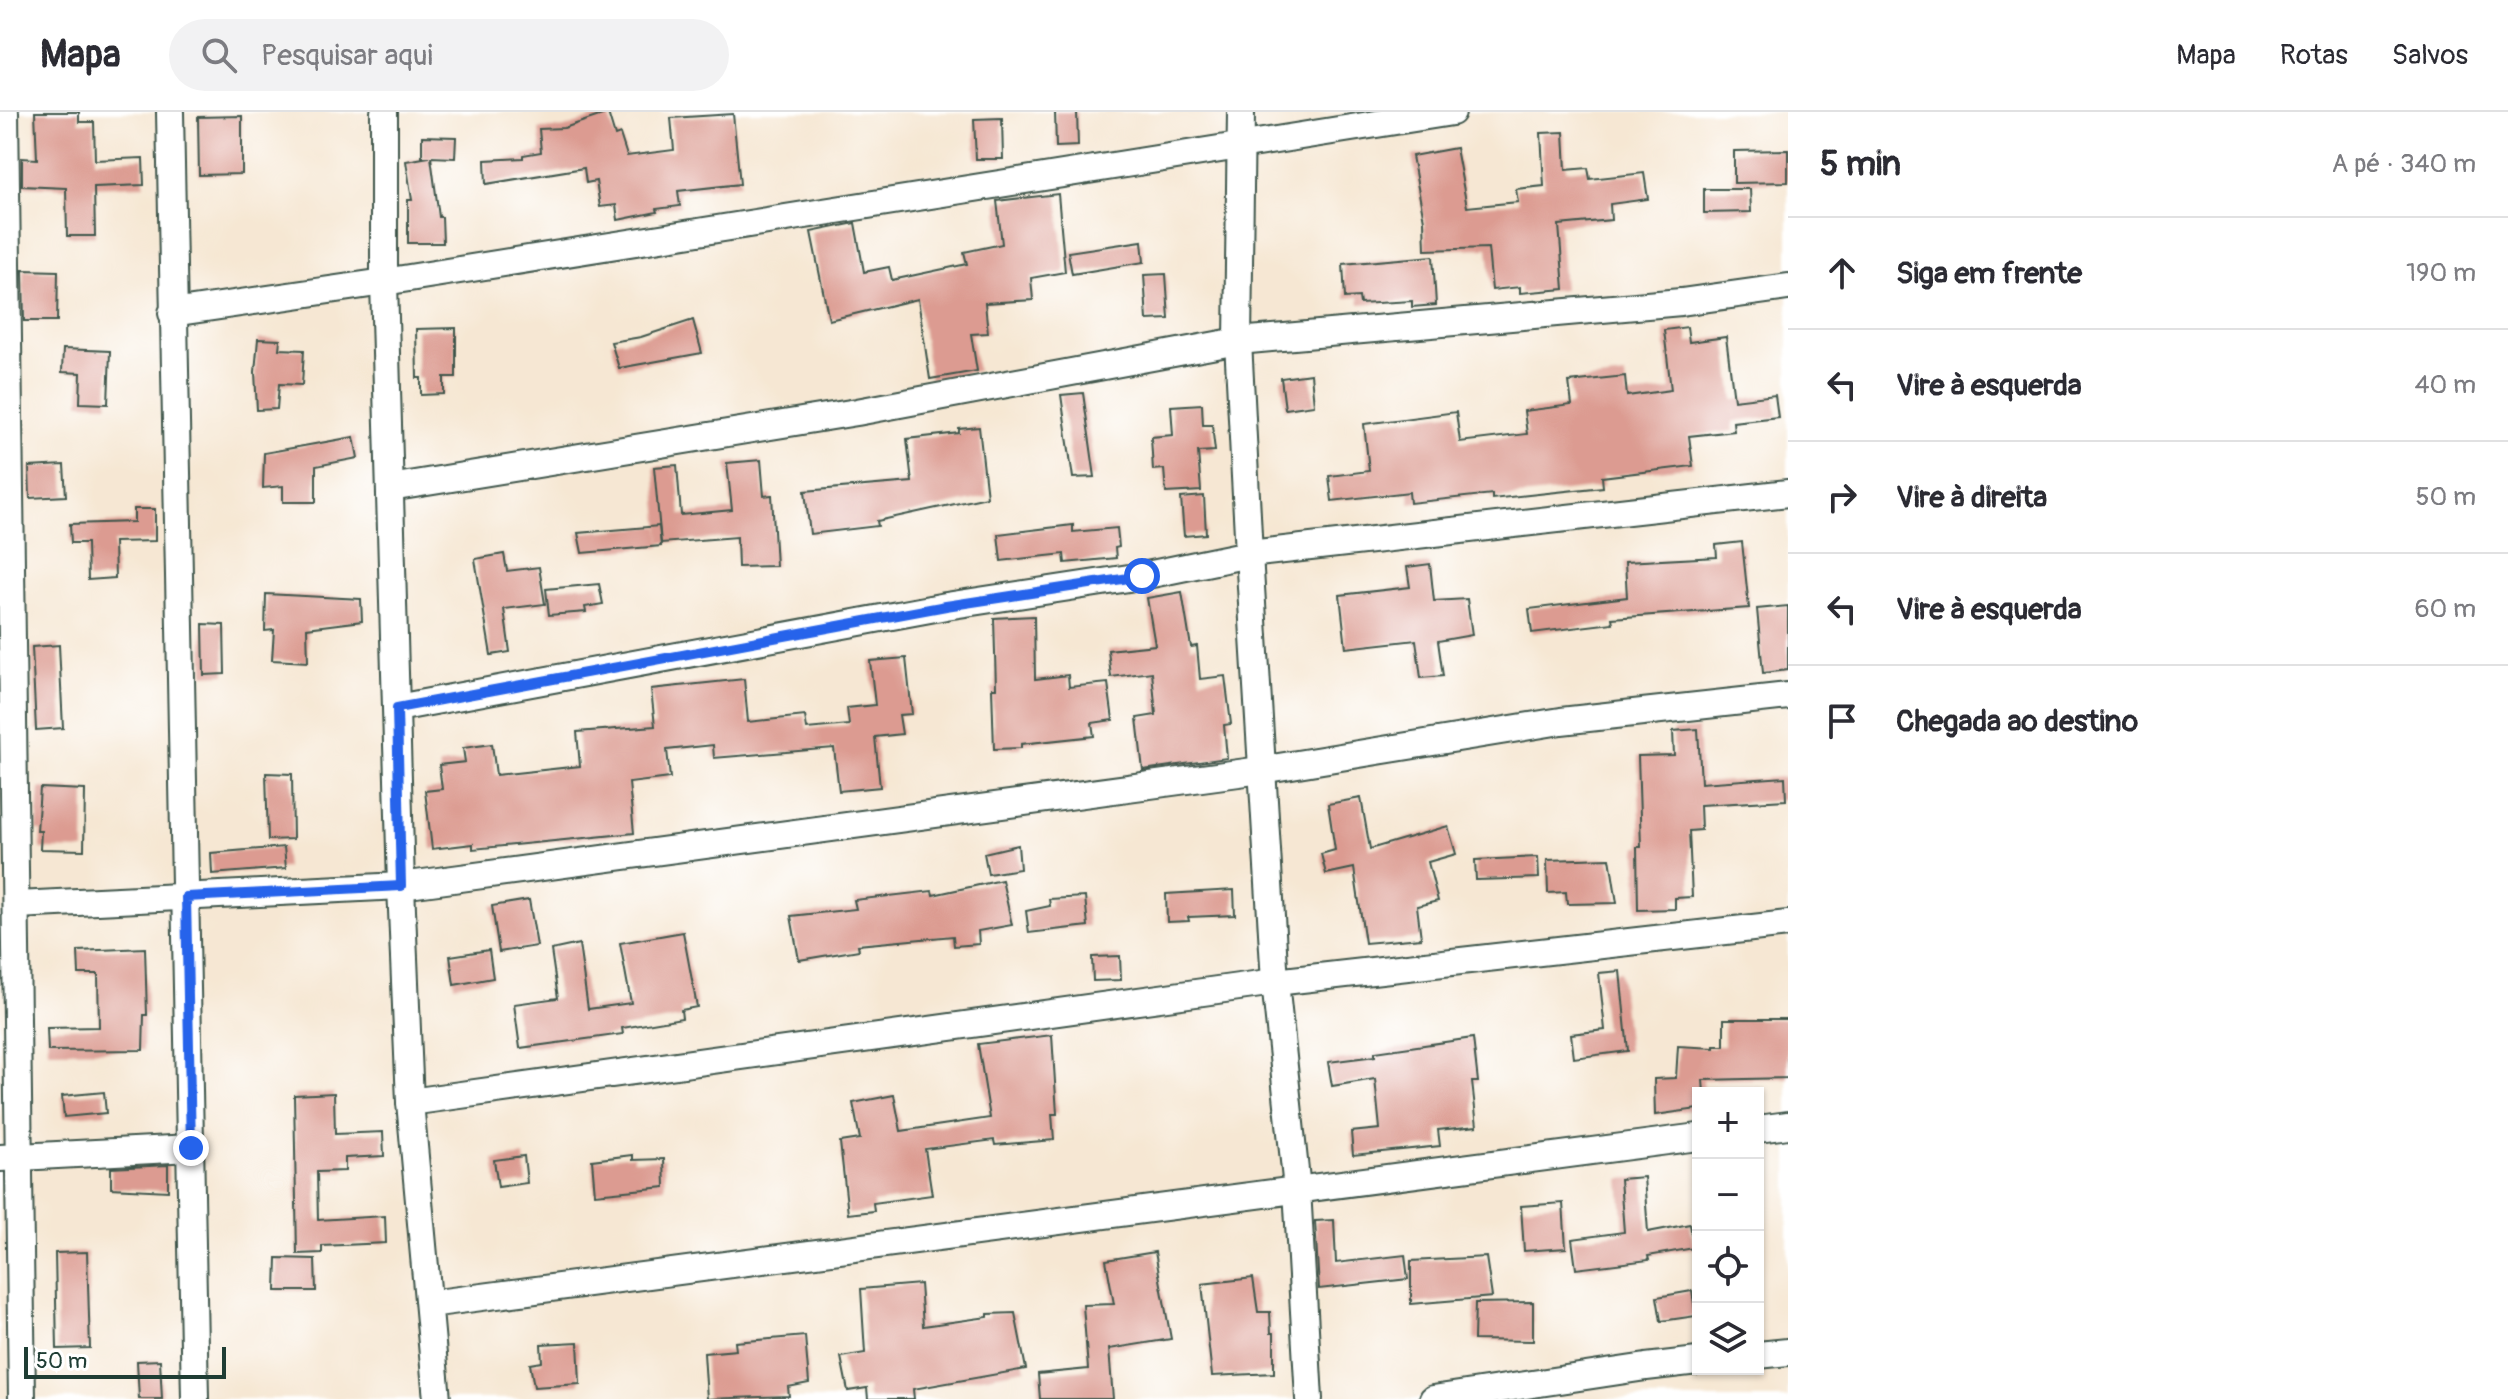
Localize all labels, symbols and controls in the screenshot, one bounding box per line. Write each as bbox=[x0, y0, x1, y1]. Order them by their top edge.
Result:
search box bbox=[169, 19, 729, 91]
text: Mapa bbox=[40, 31, 121, 79]
icon: search bbox=[197, 33, 241, 77]
text: Pesquisar aqui bbox=[261, 37, 433, 74]
text: Mapa bbox=[2176, 38, 2236, 73]
text: Rotas bbox=[2280, 38, 2348, 73]
text: Salvos bbox=[2392, 38, 2468, 73]
text: 5 min bbox=[1820, 143, 1901, 186]
text: A pé · 340 m bbox=[2332, 148, 2476, 180]
icon: ahead bbox=[1820, 251, 1864, 295]
text: Siga em frente bbox=[1896, 255, 2082, 292]
text: 190 m bbox=[2406, 257, 2476, 289]
icon: left bbox=[1820, 363, 1864, 407]
text: Vire à esquerda bbox=[1896, 367, 2082, 404]
text: 40 m bbox=[2414, 369, 2476, 401]
icon: right bbox=[1820, 475, 1864, 519]
text: Vire à direita bbox=[1896, 479, 2047, 516]
text: 50 m bbox=[2415, 481, 2476, 513]
route start bbox=[1124, 558, 1160, 594]
icon: left bbox=[1820, 587, 1864, 631]
text: Vire à esquerda bbox=[1896, 591, 2082, 628]
text: 60 m bbox=[2414, 593, 2476, 625]
icon: arrive bbox=[1820, 699, 1864, 743]
text: Chegada ao destino bbox=[1896, 703, 2138, 740]
map controls bbox=[1692, 1087, 1764, 1375]
button: + bbox=[1692, 1087, 1764, 1159]
route end bbox=[173, 1130, 209, 1166]
button: − bbox=[1692, 1159, 1764, 1231]
button: locate bbox=[1692, 1231, 1764, 1303]
button: layers bbox=[1692, 1303, 1764, 1375]
scale bar bbox=[24, 1343, 226, 1379]
text: 50 m bbox=[36, 1347, 87, 1375]

